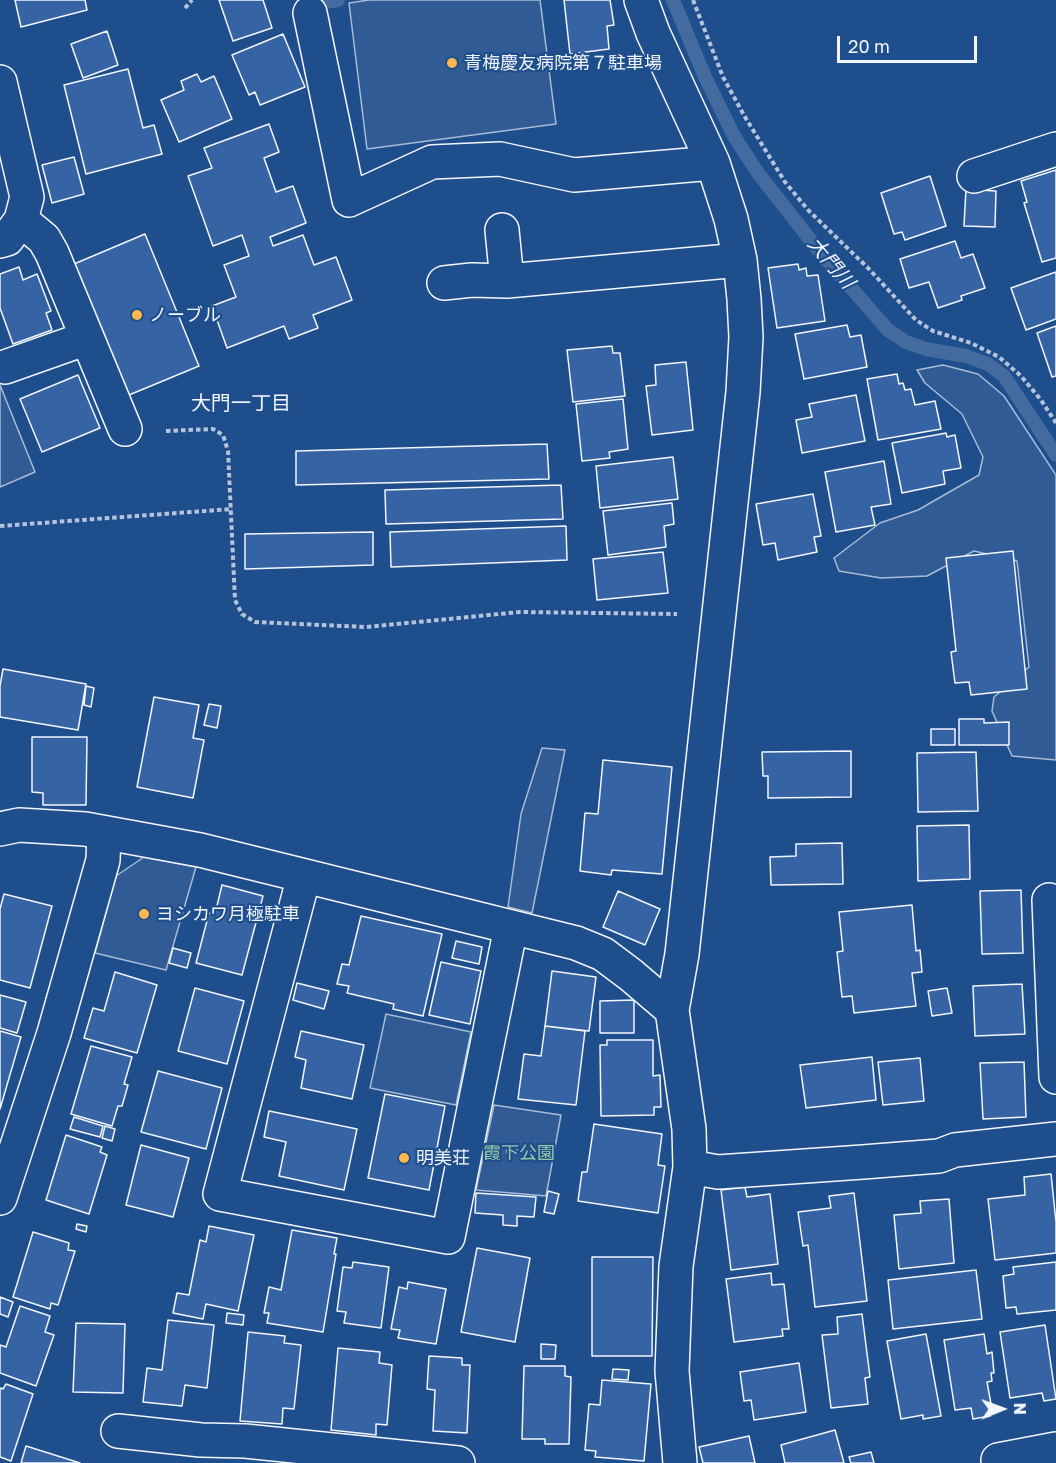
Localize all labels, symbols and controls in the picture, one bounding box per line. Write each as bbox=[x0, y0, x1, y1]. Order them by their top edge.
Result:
scale bar bbox=[840, 24, 980, 62]
text: 20 m bbox=[848, 35, 890, 57]
place label: 青梅慶友病院第７駐車場 bbox=[464, 52, 662, 74]
marker: 青梅慶友病院第７駐車場 bbox=[445, 56, 459, 70]
water label: 大門川 bbox=[803, 232, 859, 294]
place label: ノーブル bbox=[149, 304, 221, 326]
marker: ノーブル bbox=[130, 308, 144, 322]
district label: 大門一丁目 bbox=[191, 392, 291, 416]
place label: ヨシカワ月極駐車 bbox=[156, 903, 300, 925]
marker: ヨシカワ月極駐車 bbox=[137, 907, 151, 921]
park label: 霞下公園 bbox=[483, 1142, 555, 1164]
place label: 明美荘 bbox=[416, 1147, 470, 1169]
marker: 明美荘 bbox=[397, 1151, 411, 1165]
north arrow bbox=[972, 1379, 1032, 1439]
text: N bbox=[1010, 1402, 1030, 1415]

